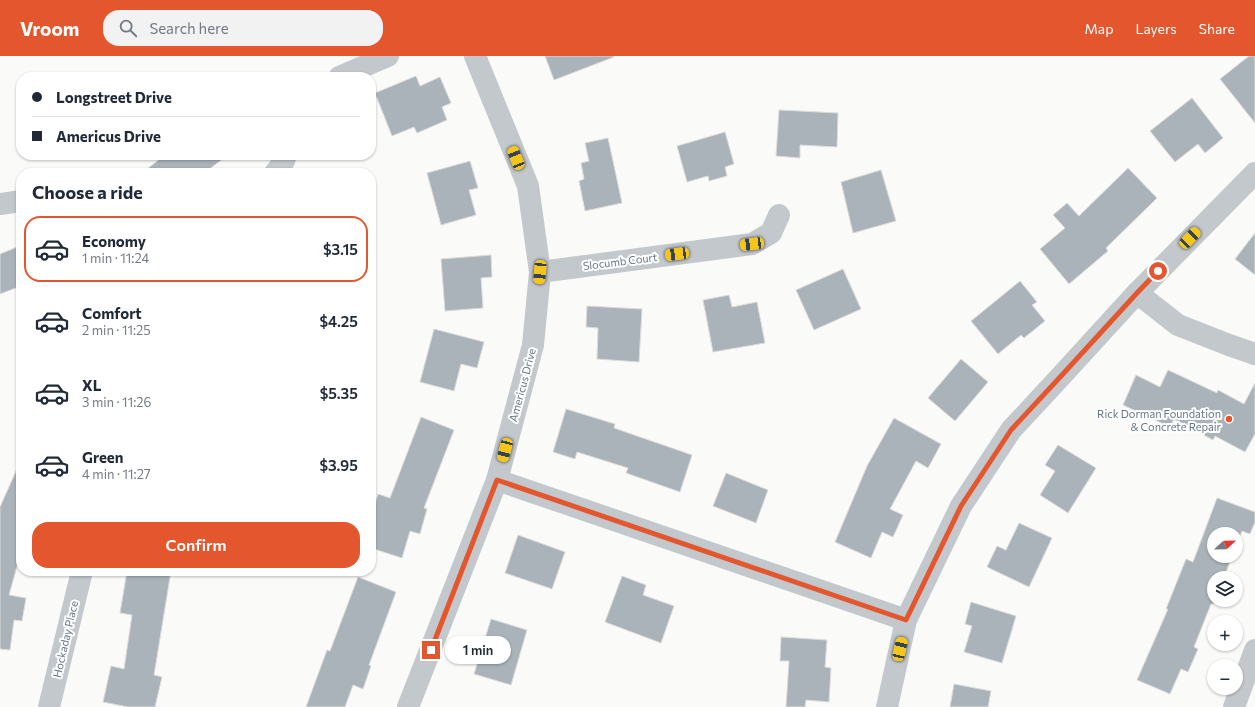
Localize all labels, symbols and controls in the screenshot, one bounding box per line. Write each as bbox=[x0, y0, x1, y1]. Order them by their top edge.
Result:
search box bbox=[103, 10, 383, 46]
text: Vroom bbox=[20, 17, 79, 40]
icon: search bbox=[117, 17, 139, 39]
text: Search here bbox=[149, 19, 229, 37]
text: Map bbox=[1085, 20, 1113, 37]
text: Layers bbox=[1135, 20, 1177, 37]
text: Share bbox=[1199, 20, 1235, 37]
text: Longstreet Drive bbox=[56, 88, 172, 106]
text: Americus Drive bbox=[56, 127, 161, 145]
car bbox=[506, 145, 526, 171]
text: Choose a ride bbox=[32, 181, 143, 203]
car bbox=[1177, 225, 1203, 251]
icon: car bbox=[34, 231, 70, 267]
text: Economy bbox=[82, 232, 146, 250]
car bbox=[739, 237, 765, 251]
text: $3.15 bbox=[323, 240, 358, 258]
car bbox=[664, 247, 690, 261]
text: 1 min · 11:24 bbox=[82, 250, 149, 266]
street label: Slocumb Court bbox=[582, 250, 658, 272]
car bbox=[533, 260, 547, 284]
route start bbox=[1149, 262, 1167, 280]
icon: car bbox=[34, 303, 70, 339]
text: Comfort bbox=[82, 304, 142, 322]
text: $4.25 bbox=[319, 312, 358, 330]
text: 2 min · 11:25 bbox=[82, 322, 151, 338]
street label: Americus Drive bbox=[506, 347, 538, 423]
icon: car bbox=[34, 375, 70, 411]
text: XL bbox=[82, 376, 101, 394]
text: $5.35 bbox=[320, 384, 358, 402]
text: 3 min · 11:26 bbox=[82, 394, 151, 410]
place label: Rick Dorman Foundation & Concrete Repair bbox=[1097, 407, 1222, 433]
marker: Rick Dorman Foundation & Concrete Repair bbox=[1224, 414, 1234, 424]
car bbox=[496, 437, 514, 463]
icon: car bbox=[34, 447, 70, 483]
text: Green bbox=[82, 448, 123, 466]
text: $3.95 bbox=[319, 456, 358, 474]
text: 4 min · 11:27 bbox=[82, 466, 151, 482]
button: Confirm bbox=[32, 522, 360, 568]
north arrow bbox=[1207, 527, 1243, 563]
map controls bbox=[1207, 527, 1243, 695]
button: layers bbox=[1207, 571, 1243, 607]
street label: Hockaday Place bbox=[50, 599, 80, 679]
button: + bbox=[1207, 615, 1243, 651]
callout: 1 min bbox=[445, 636, 511, 664]
car bbox=[891, 636, 909, 662]
route end bbox=[422, 641, 440, 659]
text: 1 min bbox=[463, 642, 493, 658]
button: − bbox=[1207, 659, 1243, 695]

